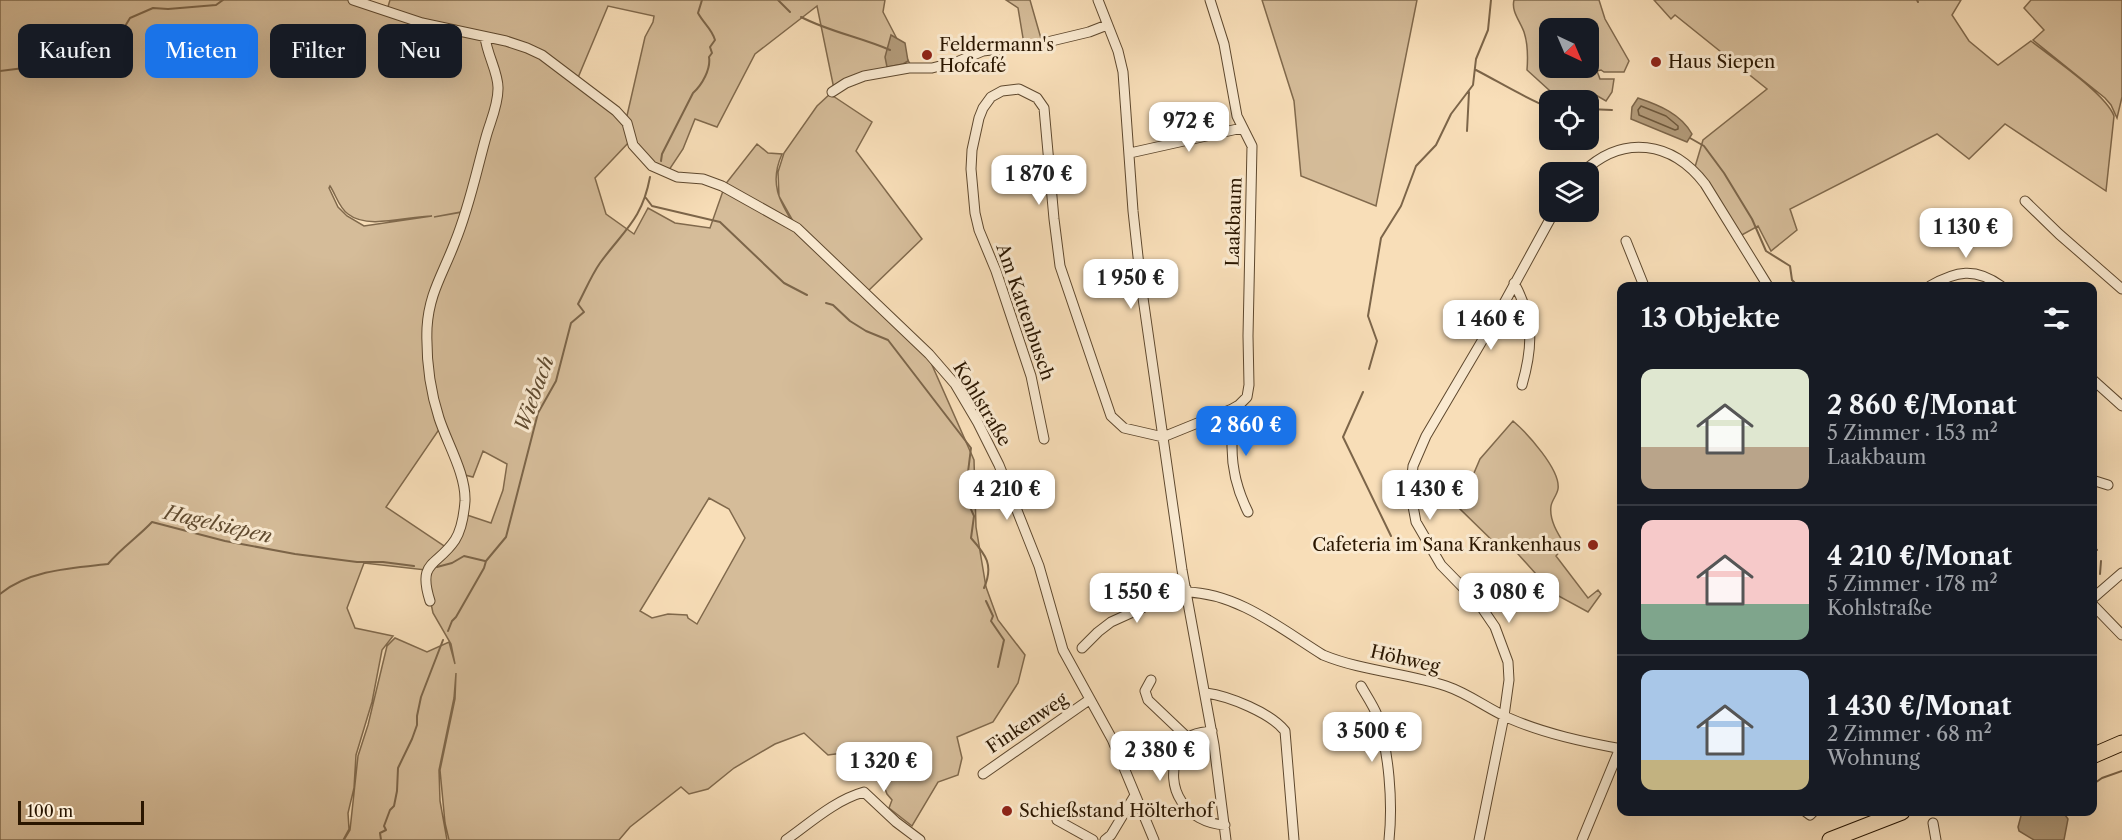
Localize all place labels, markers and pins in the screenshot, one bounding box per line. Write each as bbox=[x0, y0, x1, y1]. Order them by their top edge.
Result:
place label: Feldermann's Hofcafé bbox=[939, 34, 1054, 77]
marker: Feldermann's Hofcafé bbox=[920, 48, 934, 62]
place label: Haus Siepen bbox=[1668, 51, 1775, 73]
marker: Haus Siepen bbox=[1649, 55, 1663, 69]
pin: 972 € bbox=[1147, 102, 1231, 153]
pin: 1 870 € bbox=[984, 155, 1094, 206]
pin: 1 130 € bbox=[1911, 208, 2021, 259]
pin: 1 950 € bbox=[1076, 259, 1186, 310]
pin: 1 460 € bbox=[1436, 300, 1546, 351]
pin: 2 860 € bbox=[1191, 406, 1301, 457]
pin: 4 210 € bbox=[952, 470, 1062, 521]
pin: 1 430 € bbox=[1375, 470, 1485, 521]
place label: Cafeteria im Sana Krankenhaus bbox=[1312, 534, 1581, 556]
marker: Cafeteria im Sana Krankenhaus bbox=[1586, 538, 1600, 552]
pin: 1 550 € bbox=[1082, 573, 1192, 624]
pin: 3 080 € bbox=[1454, 573, 1564, 624]
pin: 3 500 € bbox=[1317, 712, 1427, 763]
pin: 2 380 € bbox=[1105, 731, 1215, 782]
pin: 1 320 € bbox=[829, 742, 939, 793]
place label: Schießstand Hölterhof bbox=[1019, 800, 1216, 822]
marker: Schießstand Hölterhof bbox=[1000, 804, 1014, 818]

